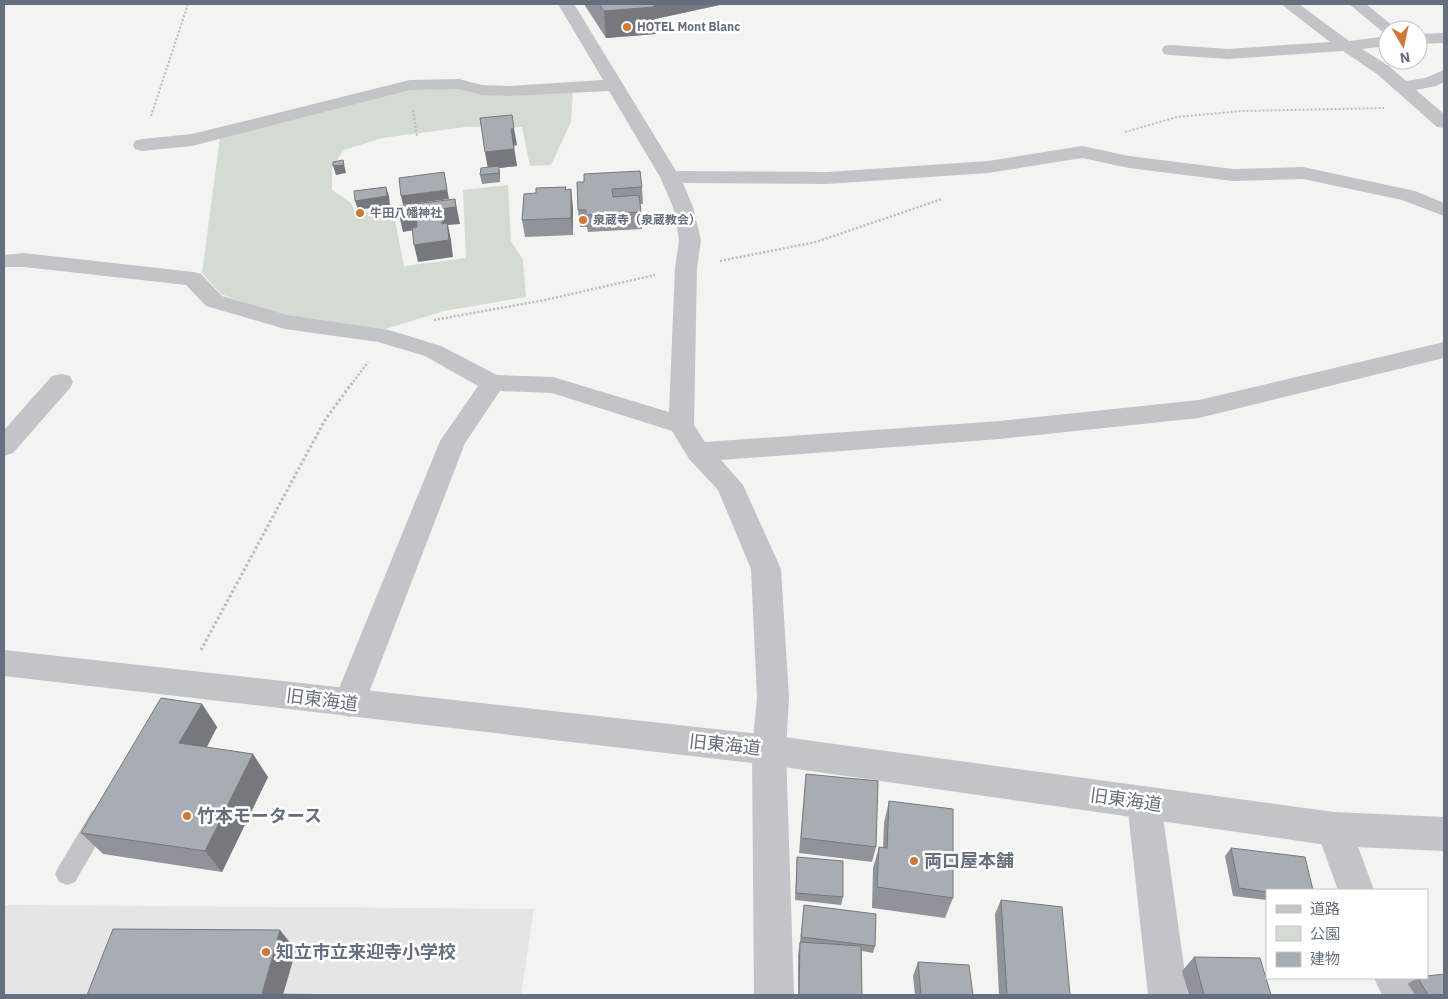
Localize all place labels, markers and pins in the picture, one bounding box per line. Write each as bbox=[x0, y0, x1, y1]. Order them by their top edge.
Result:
place label: HOTEL Mont Blanc bbox=[637, 19, 740, 34]
marker: HOTEL Mont Blanc bbox=[621, 21, 633, 33]
place label: 牛田八幡神社 bbox=[370, 205, 442, 220]
marker: 牛田八幡神社 bbox=[354, 207, 366, 219]
place label: 泉蔵寺（泉蔵教会） bbox=[593, 212, 701, 227]
marker: 泉蔵寺（泉蔵教会） bbox=[577, 214, 589, 226]
place label: 竹本モータース bbox=[197, 804, 322, 827]
marker: 竹本モータース bbox=[181, 810, 193, 822]
place label: 両口屋本舗 bbox=[924, 849, 1014, 872]
marker: 両口屋本舗 bbox=[908, 855, 920, 867]
place label: 知立市立来迎寺小学校 bbox=[276, 940, 456, 963]
marker: 知立市立来迎寺小学校 bbox=[260, 946, 272, 958]

